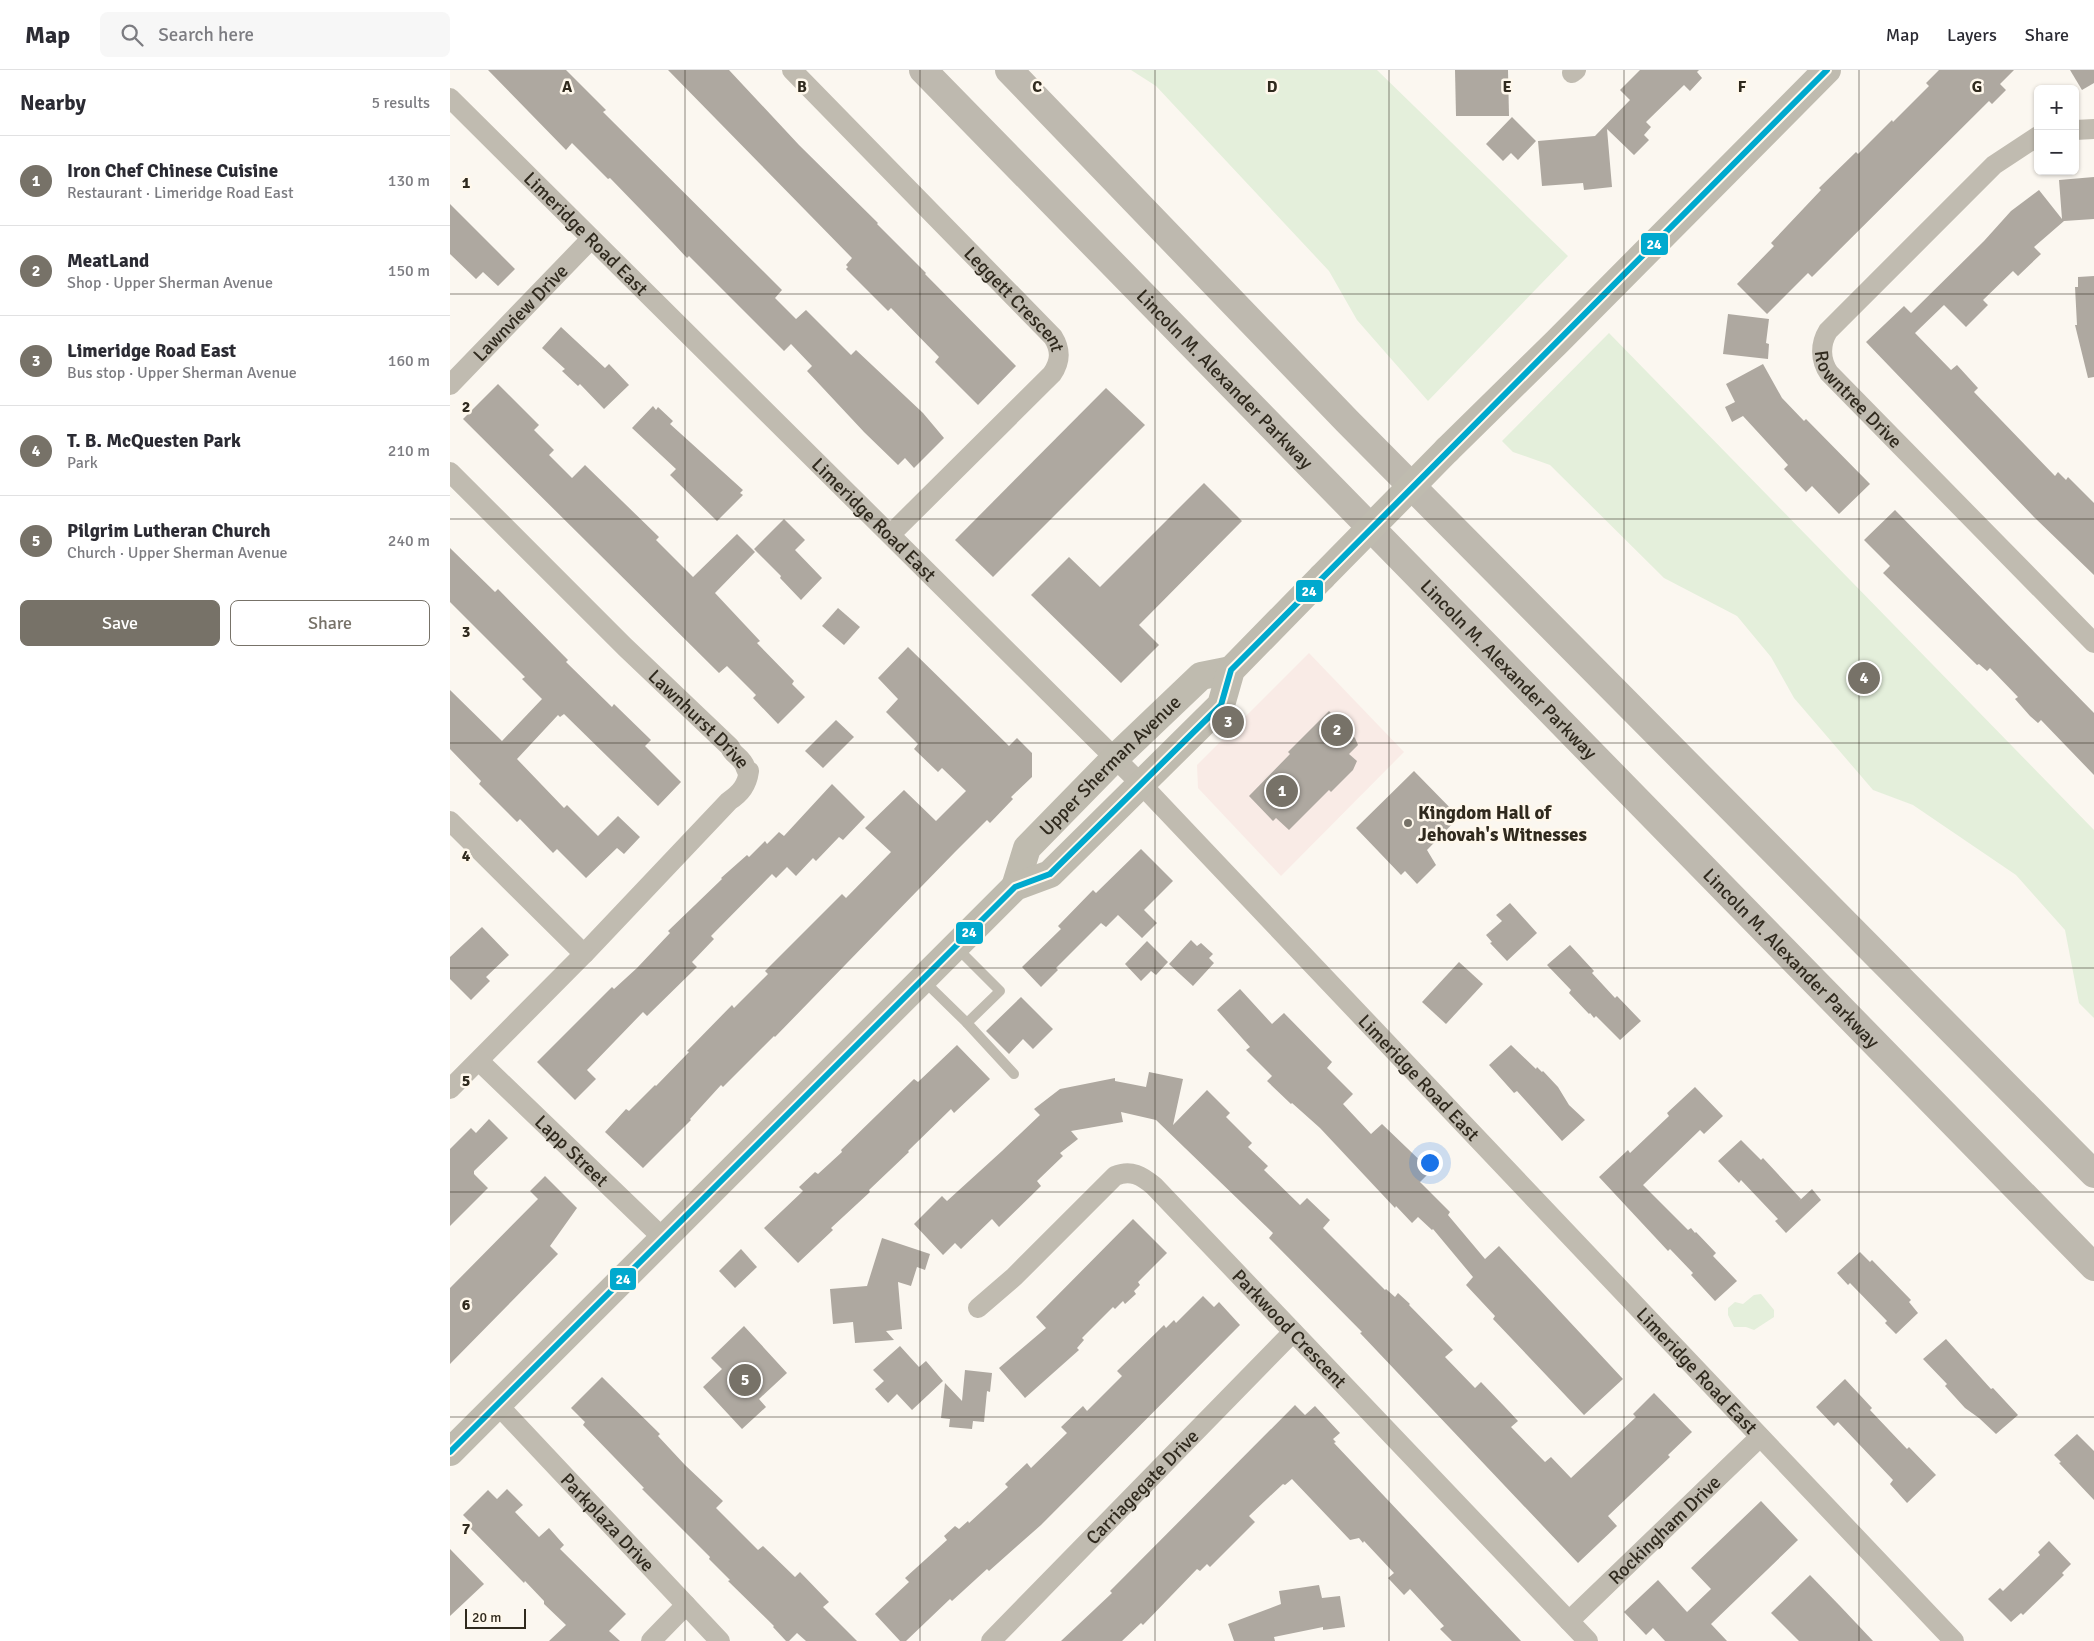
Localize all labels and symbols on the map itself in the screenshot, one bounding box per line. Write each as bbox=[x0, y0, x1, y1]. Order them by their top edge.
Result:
text: A bbox=[562, 77, 573, 97]
text: B bbox=[797, 77, 807, 97]
text: C bbox=[1032, 77, 1042, 97]
text: D bbox=[1267, 77, 1278, 97]
text: E bbox=[1502, 77, 1512, 97]
text: F bbox=[1738, 77, 1747, 97]
text: G bbox=[1972, 77, 1982, 97]
street label: Limeridge Road East bbox=[518, 167, 653, 301]
text: 1 bbox=[462, 173, 471, 193]
line badge: 24 bbox=[1640, 232, 1669, 256]
text: 24 bbox=[1646, 236, 1662, 253]
street label: Leggett Crescent bbox=[958, 242, 1070, 355]
street label: Lawnview Drive bbox=[468, 259, 573, 367]
street label: Lincoln M. Alexander Parkway bbox=[1131, 284, 1318, 475]
street label: Rowntree Drive bbox=[1809, 349, 1907, 454]
text: 2 bbox=[462, 397, 470, 417]
street label: Limeridge Road East bbox=[806, 453, 941, 587]
street label: Lincoln M. Alexander Parkway bbox=[1415, 575, 1602, 765]
line badge: 24 bbox=[1295, 579, 1324, 603]
text: 24 bbox=[1301, 583, 1317, 600]
text: 3 bbox=[462, 622, 470, 642]
pin: 4 bbox=[1848, 659, 1880, 697]
street label: Lawnhurst Drive bbox=[643, 665, 755, 774]
street label: Upper Sherman Avenue bbox=[1035, 691, 1186, 841]
pin: 3 bbox=[1212, 703, 1244, 741]
pin: 2 bbox=[1321, 711, 1353, 749]
pin: 1 bbox=[1266, 772, 1298, 810]
place label: Kingdom Hall of Jehovah's Witnesses bbox=[1418, 801, 1587, 847]
marker: Kingdom Hall of Jehovah's Witnesses bbox=[1402, 817, 1414, 829]
text: 4 bbox=[462, 846, 471, 866]
street label: Lincoln M. Alexander Parkway bbox=[1697, 863, 1884, 1054]
line badge: 24 bbox=[955, 921, 984, 945]
text: 24 bbox=[961, 924, 977, 941]
street label: Limeridge Road East bbox=[1353, 1010, 1485, 1147]
text: 5 bbox=[462, 1071, 470, 1091]
street label: Lapp Street bbox=[529, 1110, 613, 1192]
your location bbox=[1417, 1150, 1443, 1176]
street label: Parkwood Crescent bbox=[1227, 1265, 1352, 1394]
line badge: 24 bbox=[609, 1267, 637, 1291]
text: 24 bbox=[615, 1271, 631, 1288]
text: 6 bbox=[462, 1295, 471, 1315]
street label: Limeridge Road East bbox=[1631, 1303, 1763, 1440]
pin: 5 bbox=[729, 1361, 761, 1399]
street label: Carriagegate Drive bbox=[1081, 1425, 1204, 1550]
street label: Parkplaza Drive bbox=[555, 1468, 659, 1577]
street label: Rockingham Drive bbox=[1604, 1471, 1726, 1590]
text: 7 bbox=[462, 1519, 471, 1539]
scale bar bbox=[465, 1606, 526, 1629]

